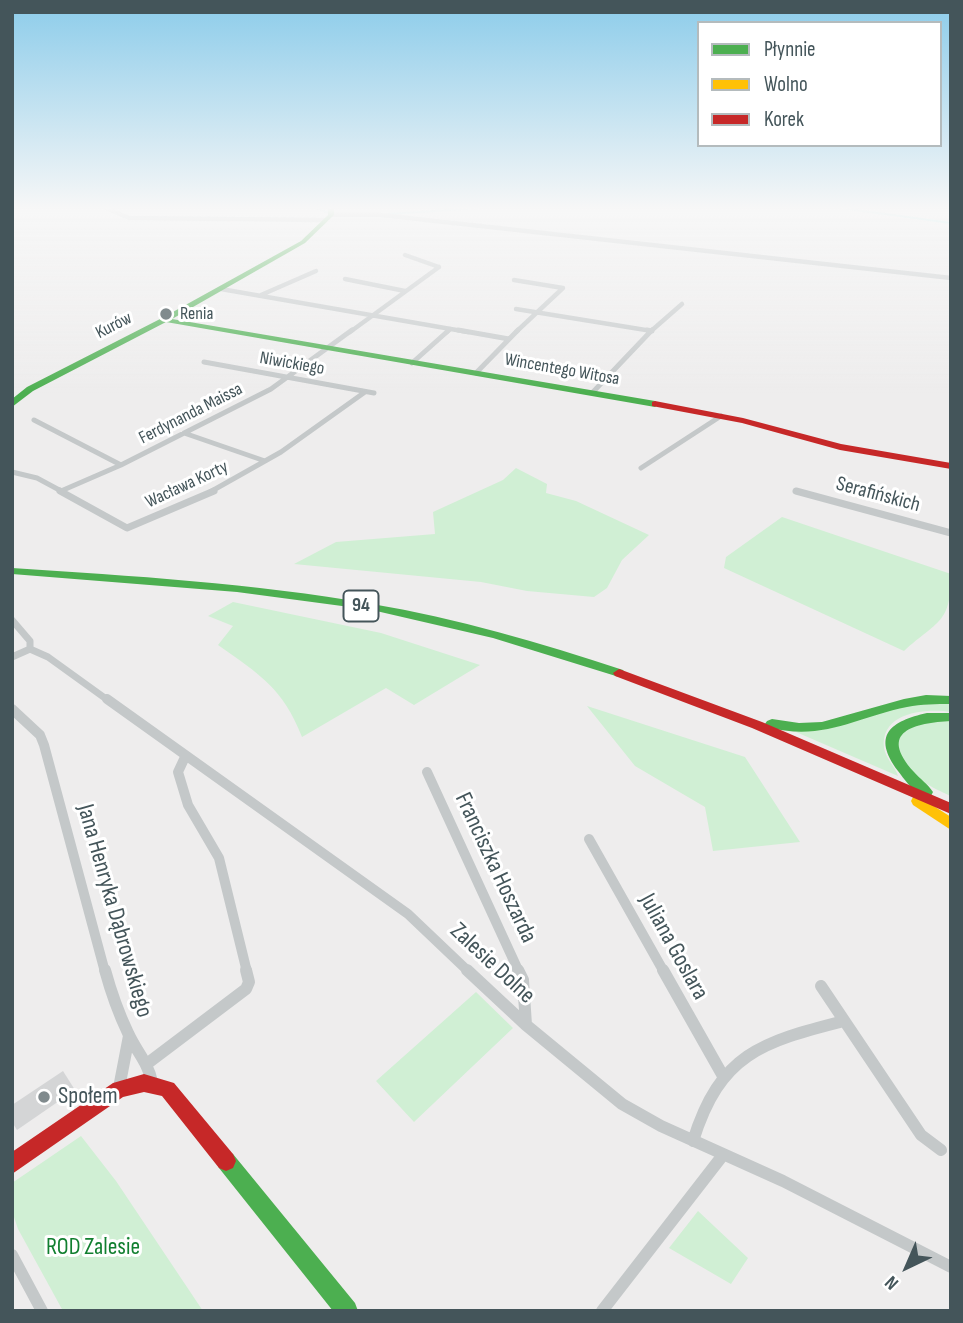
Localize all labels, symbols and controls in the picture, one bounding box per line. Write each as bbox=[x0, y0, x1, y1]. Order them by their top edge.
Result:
legend bbox=[697, 21, 942, 147]
text: Płynnie bbox=[764, 37, 816, 62]
text: Wolno bbox=[764, 72, 808, 97]
text: Korek bbox=[764, 107, 804, 132]
place label: Renia bbox=[180, 303, 213, 325]
marker: Renia bbox=[158, 306, 174, 322]
street label: Kurów bbox=[92, 308, 136, 344]
street label: Niwickiego bbox=[258, 348, 326, 380]
street label: Wincentego Witosa bbox=[503, 349, 621, 391]
street label: Ferdynanda Maissa bbox=[136, 379, 246, 449]
street label: Wacława Korty bbox=[142, 457, 232, 513]
street label: Serafińskich bbox=[833, 472, 923, 518]
road number: 94 bbox=[344, 590, 378, 622]
street label: Franciszka Hoszarda bbox=[448, 788, 542, 948]
street label: Jana Henryka Dąbrowskiego bbox=[70, 801, 158, 1021]
street label: Juliana Goslara bbox=[632, 889, 714, 1005]
street label: Zalesie Dolne bbox=[444, 917, 540, 1011]
place label: Społem bbox=[58, 1083, 118, 1111]
marker: Społem bbox=[36, 1089, 52, 1105]
north arrow bbox=[872, 1232, 942, 1302]
park label: ROD Zalesie bbox=[46, 1234, 140, 1262]
text: N bbox=[880, 1271, 904, 1294]

